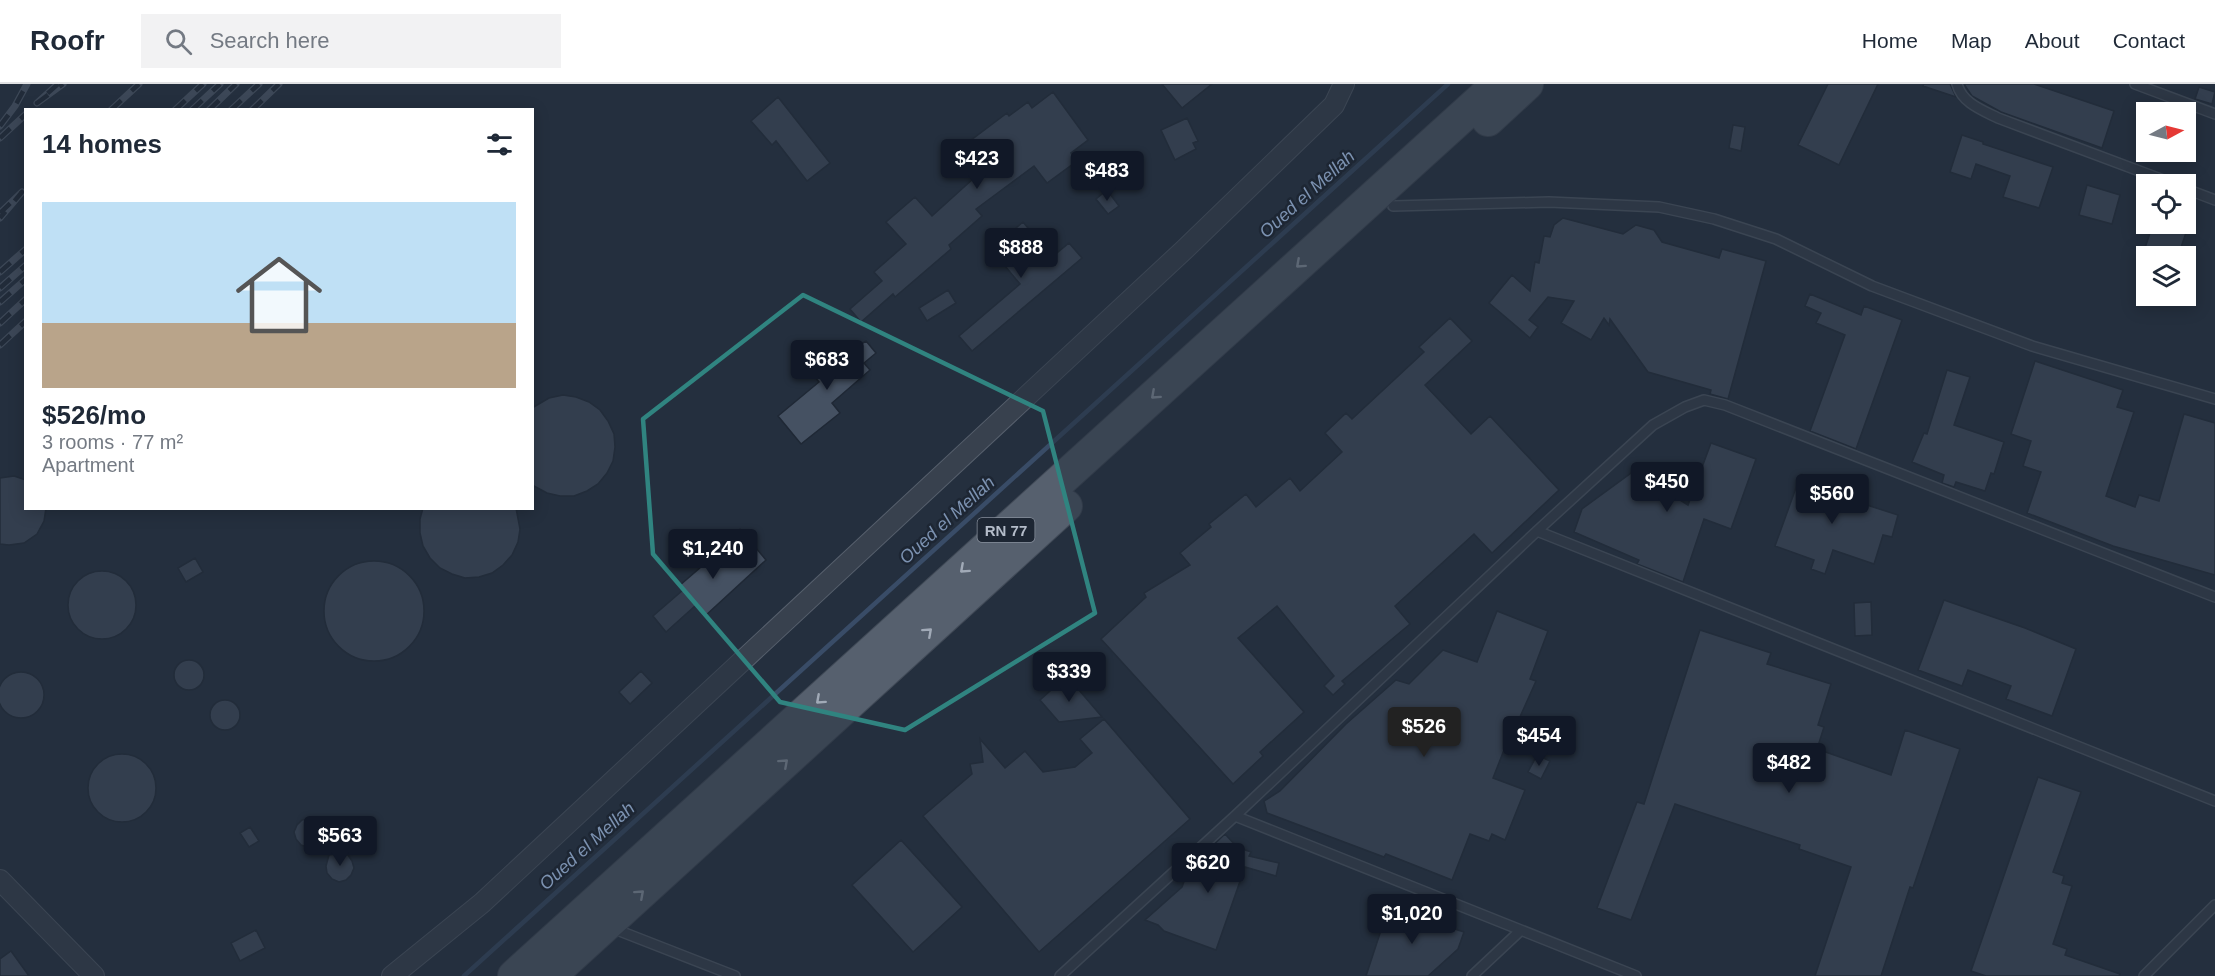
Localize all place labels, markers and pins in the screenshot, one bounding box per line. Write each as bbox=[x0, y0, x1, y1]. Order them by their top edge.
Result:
pin: $423 bbox=[941, 139, 1013, 190]
pin: $483 bbox=[1071, 151, 1143, 202]
pin: $888 bbox=[985, 228, 1057, 279]
pin: $683 bbox=[791, 340, 863, 391]
pin: $450 bbox=[1631, 462, 1703, 513]
pin: $560 bbox=[1796, 474, 1868, 525]
pin: $1,240 bbox=[664, 529, 762, 580]
pin: $339 bbox=[1033, 652, 1105, 703]
pin: $526 bbox=[1388, 707, 1460, 758]
pin: $454 bbox=[1503, 716, 1575, 767]
pin: $482 bbox=[1753, 743, 1825, 794]
pin: $563 bbox=[304, 816, 376, 867]
pin: $620 bbox=[1172, 843, 1244, 894]
pin: $1,020 bbox=[1363, 894, 1461, 945]

